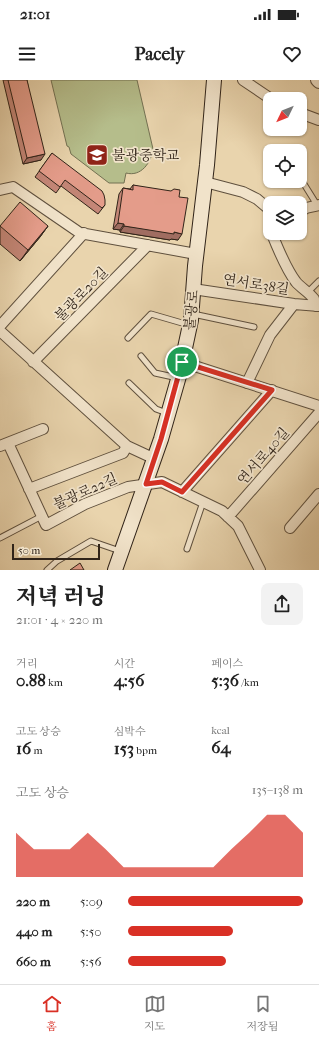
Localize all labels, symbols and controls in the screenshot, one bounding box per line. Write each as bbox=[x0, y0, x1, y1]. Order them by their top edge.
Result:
text: 21:01 bbox=[20, 5, 50, 23]
icon: menu bbox=[16, 43, 38, 65]
icon: heart bbox=[281, 43, 303, 65]
text: Pacely bbox=[135, 44, 184, 65]
north arrow bbox=[263, 92, 307, 136]
map controls bbox=[263, 92, 307, 240]
school or university icon: 불광중학교 bbox=[84, 142, 110, 168]
button: locate bbox=[263, 144, 307, 188]
place label: 불광중학교 bbox=[112, 147, 180, 164]
button: layers bbox=[263, 196, 307, 240]
street label: 불광로20길 bbox=[51, 264, 111, 325]
street label: 연서로38길 bbox=[222, 271, 290, 298]
street label: 불광로 bbox=[181, 289, 202, 331]
pin bbox=[165, 345, 199, 379]
icon: arrive bbox=[171, 351, 193, 373]
street label: 연서로40길 bbox=[234, 424, 293, 488]
street label: 불광로22길 bbox=[50, 470, 120, 513]
scale bar bbox=[12, 542, 100, 561]
text: 50 m bbox=[18, 544, 40, 557]
button: share bbox=[261, 583, 303, 625]
text: 저녁 러닝 bbox=[16, 584, 106, 610]
text: 21:01 · 4 × 220 m bbox=[16, 612, 103, 627]
text: 거리 bbox=[16, 657, 37, 670]
text: 시간 bbox=[114, 657, 135, 670]
text: 페이스 bbox=[211, 657, 243, 670]
text: 0.88 bbox=[16, 670, 46, 690]
text: 4:56 bbox=[114, 670, 144, 690]
text: 5:36 bbox=[211, 670, 239, 690]
text: km bbox=[46, 676, 63, 689]
text: /km bbox=[239, 676, 259, 689]
text: kcal bbox=[211, 724, 230, 737]
text: 고도 상승 bbox=[16, 725, 61, 738]
text: 심박수 bbox=[114, 725, 146, 738]
text: 64 bbox=[211, 737, 231, 757]
text: 16 bbox=[16, 738, 31, 758]
text: 153 bbox=[114, 738, 134, 758]
text: m bbox=[31, 744, 43, 757]
text: bpm bbox=[134, 744, 157, 757]
text: 135–138 m bbox=[252, 782, 303, 797]
text: 고도 상승 bbox=[16, 785, 69, 800]
text: 220 m bbox=[16, 894, 50, 909]
text: 5:09 bbox=[80, 894, 103, 909]
text: 440 m bbox=[16, 924, 52, 939]
text: 5:50 bbox=[80, 924, 102, 939]
text: 660 m bbox=[16, 954, 51, 969]
text: 5:56 bbox=[80, 954, 101, 969]
tab: 홈 bbox=[41, 993, 63, 1033]
tab: 지도 bbox=[144, 993, 166, 1033]
tab: 저장됨 bbox=[247, 993, 278, 1033]

